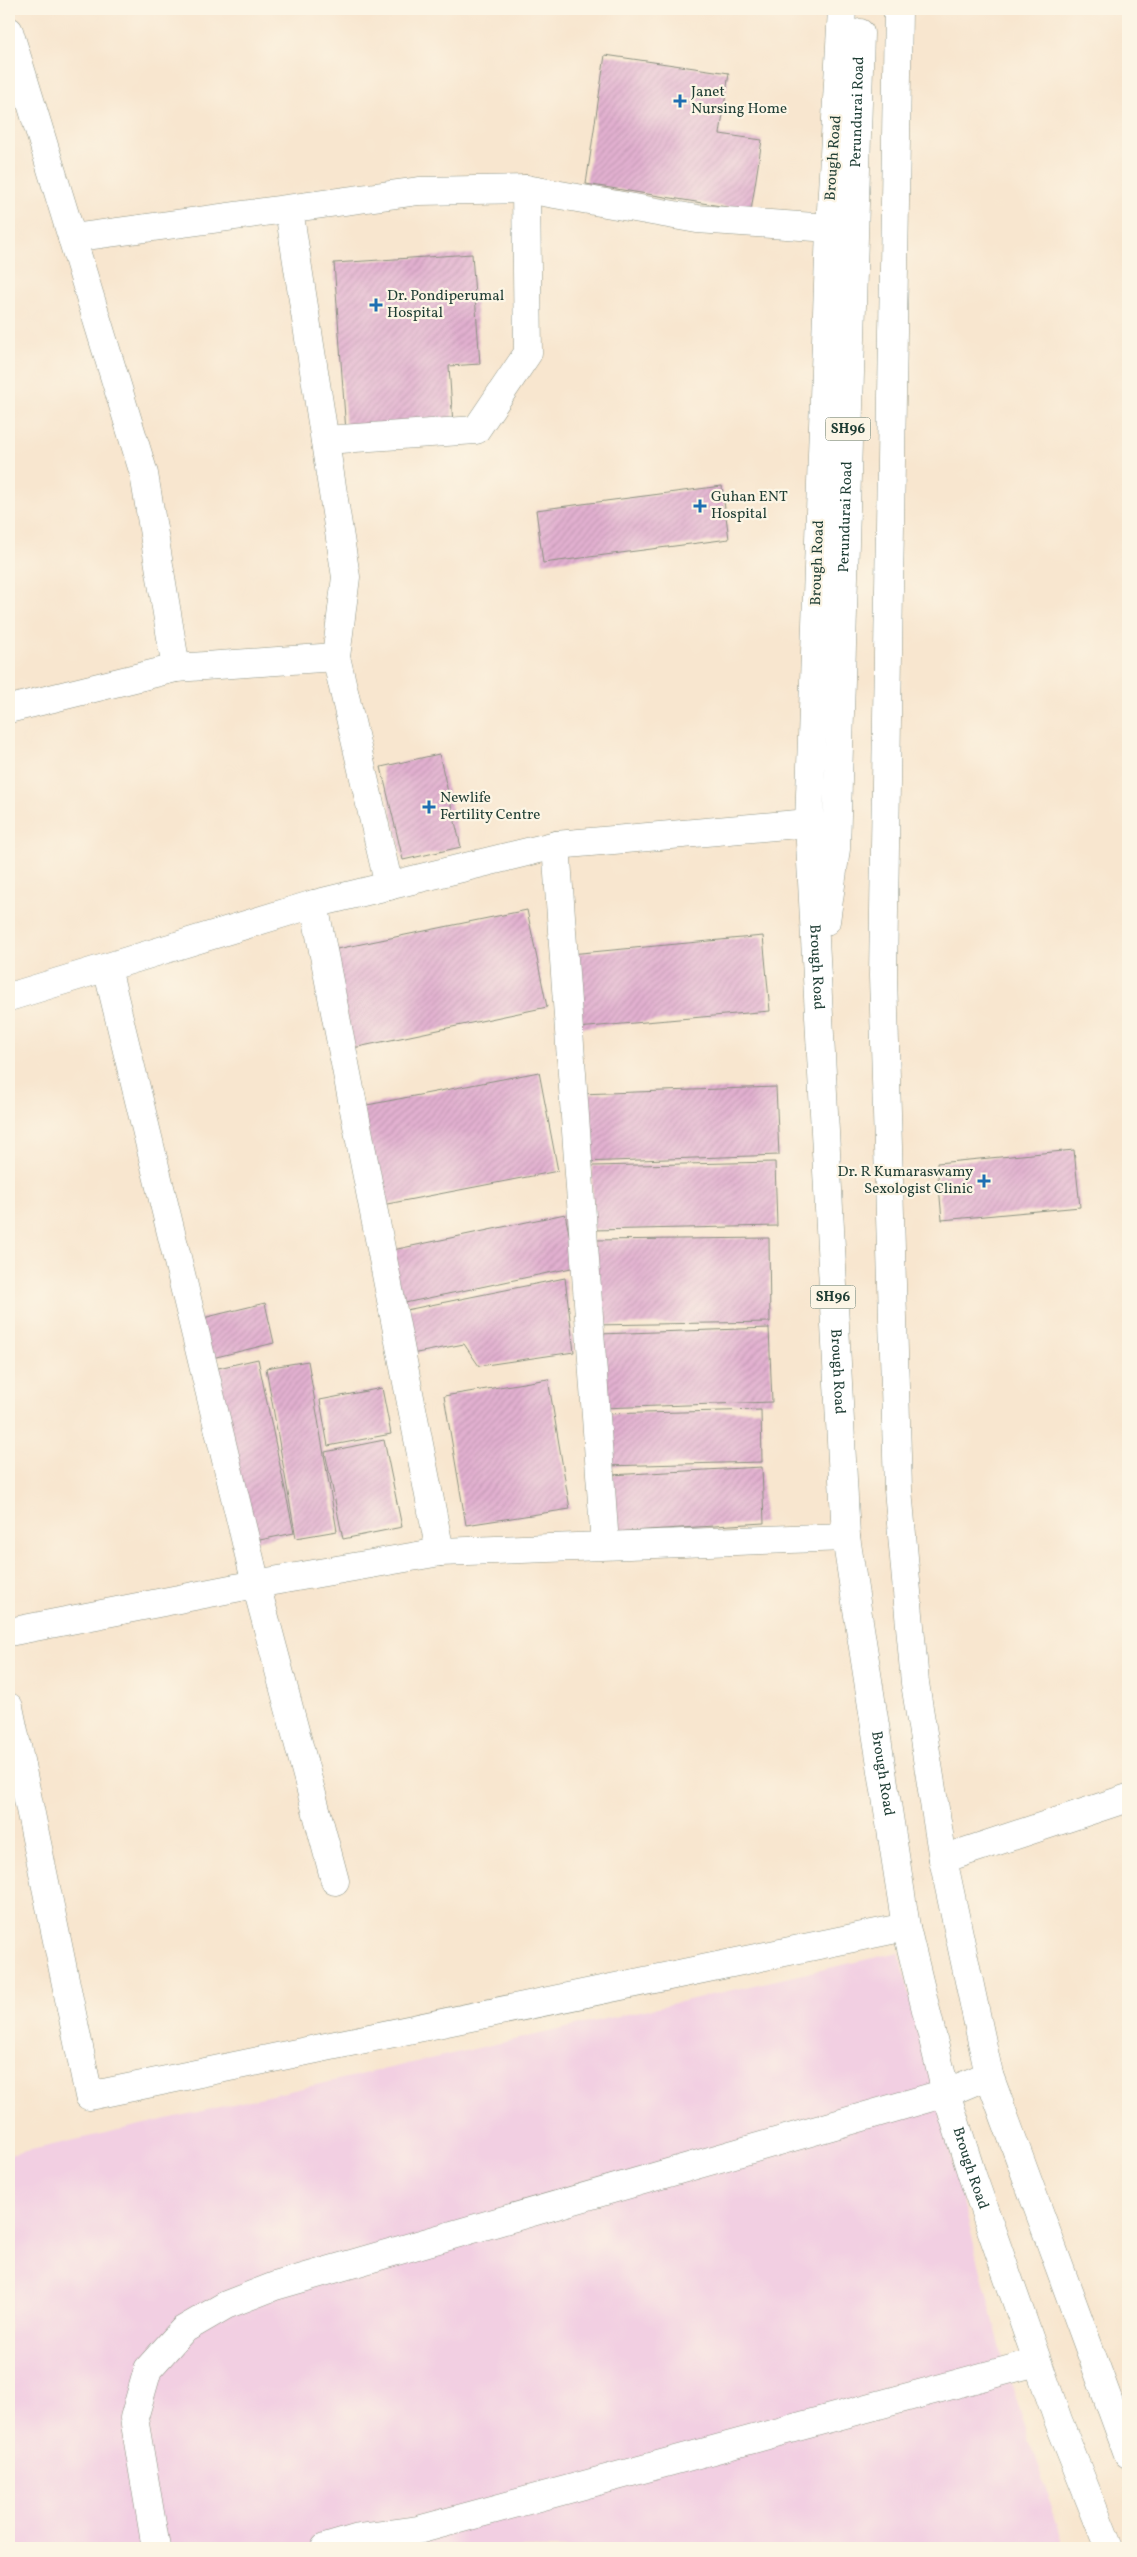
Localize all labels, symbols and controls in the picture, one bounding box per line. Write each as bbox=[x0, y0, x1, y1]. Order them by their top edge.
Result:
street label: Perundurai Road bbox=[846, 56, 870, 168]
place label: Janet Nursing Home bbox=[691, 82, 787, 120]
marker: Janet Nursing Home bbox=[673, 94, 687, 108]
street label: Brough Road bbox=[821, 115, 847, 201]
place label: Dr. Pondiperumal Hospital bbox=[387, 286, 504, 324]
marker: Dr. Pondiperumal Hospital bbox=[369, 298, 383, 312]
road number: SH96 bbox=[826, 418, 870, 440]
street label: Perundurai Road bbox=[834, 461, 858, 573]
place label: Guhan ENT Hospital bbox=[711, 487, 788, 525]
marker: Guhan ENT Hospital bbox=[693, 499, 707, 513]
street label: Brough Road bbox=[806, 520, 830, 606]
place label: Newlife Fertility Centre bbox=[440, 788, 540, 826]
marker: Newlife Fertility Centre bbox=[422, 800, 436, 814]
street label: Brough Road bbox=[804, 924, 829, 1010]
place label: Dr. R Kumaraswamy Sexologist Clinic bbox=[837, 1162, 973, 1200]
marker: Dr. R Kumaraswamy Sexologist Clinic bbox=[977, 1174, 991, 1188]
road number: SH96 bbox=[810, 1285, 856, 1308]
street label: Brough Road bbox=[825, 1328, 850, 1415]
street label: Brough Road bbox=[866, 1730, 899, 1817]
street label: Brough Road bbox=[947, 2124, 994, 2212]

